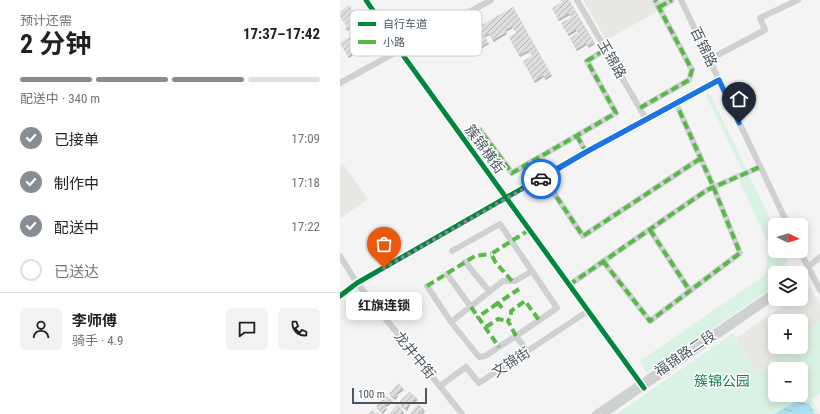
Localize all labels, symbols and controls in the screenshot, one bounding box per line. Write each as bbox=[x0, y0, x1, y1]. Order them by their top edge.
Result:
legend bbox=[350, 10, 482, 56]
text: 预计还需 bbox=[20, 13, 72, 28]
text: 自行车道 bbox=[383, 18, 427, 31]
text: 17:37–17:42 bbox=[243, 25, 320, 43]
street label: 百锦路 bbox=[688, 25, 720, 69]
text: 2 分钟 bbox=[20, 29, 91, 59]
text: 小路 bbox=[383, 36, 405, 49]
street label: 玉锦路 bbox=[595, 37, 629, 81]
pin bbox=[722, 82, 756, 123]
icon: home bbox=[728, 88, 750, 110]
text: 配送中 · 340 m bbox=[20, 91, 100, 106]
street label: 簇锦横街 bbox=[462, 122, 508, 176]
icon: check bbox=[20, 127, 42, 149]
text: 已接单 bbox=[54, 131, 99, 149]
text: 17:09 bbox=[291, 131, 320, 146]
courier bbox=[521, 159, 561, 199]
icon: car bbox=[530, 168, 552, 190]
icon: check bbox=[20, 171, 42, 193]
text: 制作中 bbox=[54, 175, 99, 193]
text: 17:18 bbox=[291, 175, 320, 190]
icon: check bbox=[20, 215, 42, 237]
north arrow bbox=[768, 218, 808, 258]
map controls bbox=[768, 218, 808, 402]
text: 配送中 bbox=[54, 219, 99, 237]
text: 17:22 bbox=[291, 219, 320, 234]
pin bbox=[367, 227, 401, 268]
icon: bag bbox=[373, 233, 395, 255]
text: 已送达 bbox=[54, 263, 99, 281]
button: layers bbox=[768, 266, 808, 306]
callout: 红旗连锁 bbox=[346, 292, 422, 320]
text: 红旗连锁 bbox=[358, 298, 410, 313]
button: person bbox=[20, 308, 62, 350]
button: chat bbox=[226, 308, 268, 350]
button: phone bbox=[278, 308, 320, 350]
text: 李师傅 bbox=[72, 312, 117, 330]
button: + bbox=[768, 314, 808, 354]
street label: 福锦路二段 bbox=[652, 327, 718, 379]
street label: 龙井中街 bbox=[391, 328, 439, 382]
text: 骑手 · 4.9 bbox=[72, 333, 123, 348]
street label: 文锦街 bbox=[489, 344, 533, 380]
button: − bbox=[768, 362, 808, 402]
park label: 簇锦公园 bbox=[694, 373, 750, 389]
scale bar bbox=[352, 386, 427, 405]
text: 100 m bbox=[358, 388, 385, 401]

